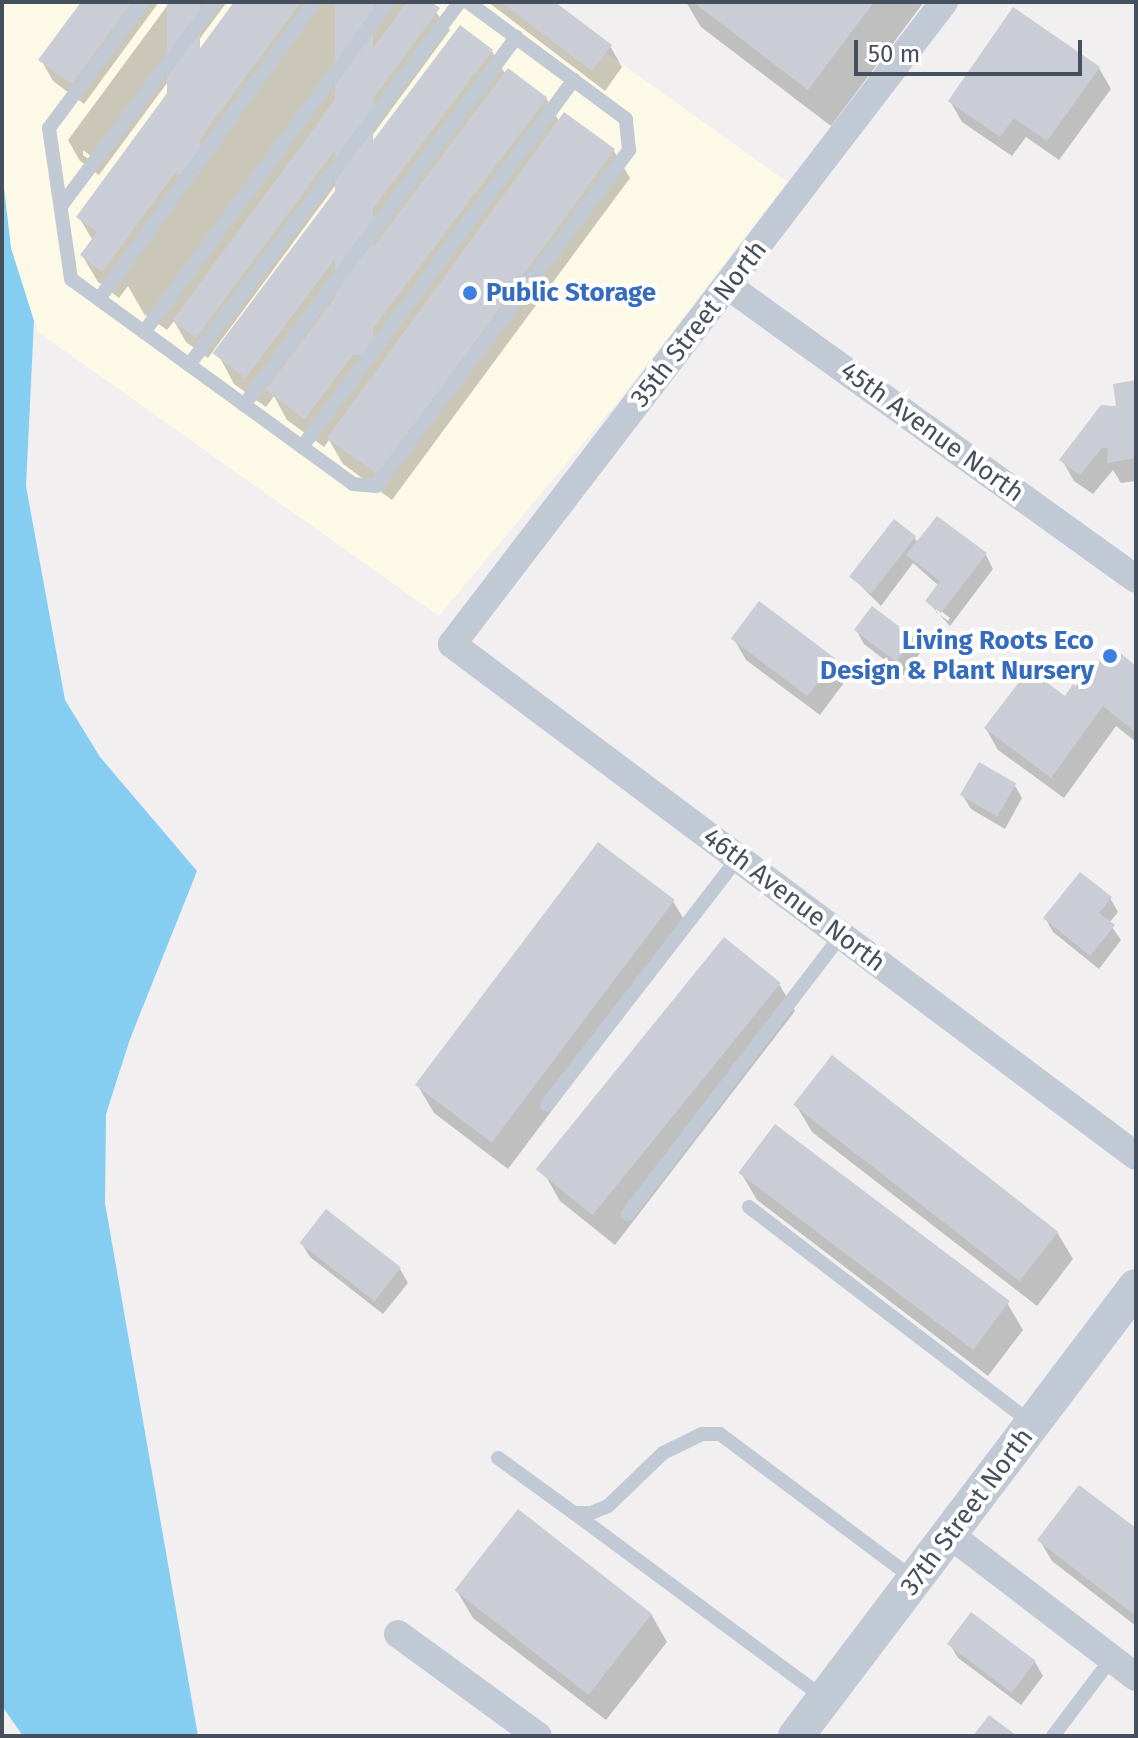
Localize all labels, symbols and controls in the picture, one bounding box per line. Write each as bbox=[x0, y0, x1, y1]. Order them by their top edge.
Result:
scale bar bbox=[858, 24, 1086, 74]
text: 50 m bbox=[868, 40, 920, 68]
street label: 35th Street North bbox=[624, 235, 774, 413]
place label: Public Storage bbox=[486, 277, 656, 309]
marker: Public Storage bbox=[461, 284, 479, 302]
street label: 45th Avenue North bbox=[834, 355, 1030, 509]
place label: Living Roots Eco Design & Plant Nursery bbox=[820, 625, 1094, 686]
marker: Living Roots Eco Design & Plant Nursery bbox=[1101, 647, 1119, 665]
street label: 46th Avenue North bbox=[697, 821, 891, 979]
street label: 37th Street North bbox=[894, 1422, 1040, 1602]

